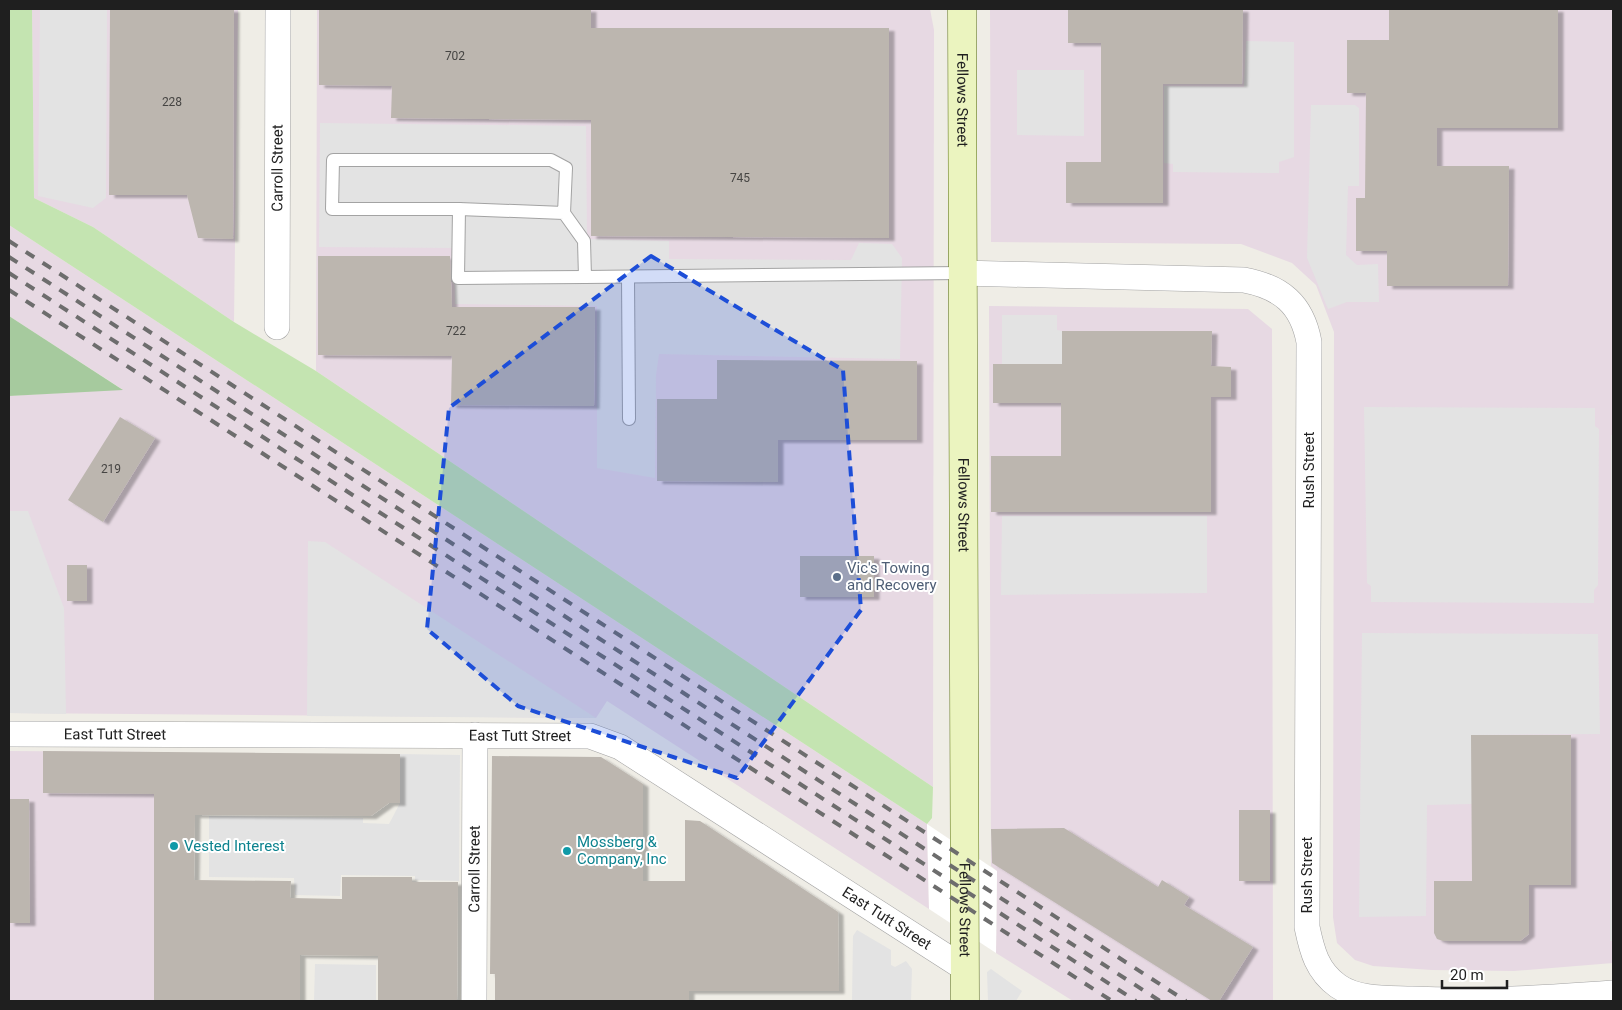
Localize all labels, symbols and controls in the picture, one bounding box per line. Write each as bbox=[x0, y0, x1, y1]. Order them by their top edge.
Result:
house number: 702 bbox=[445, 49, 465, 63]
street label: Fellows Street bbox=[953, 53, 971, 147]
house number: 228 bbox=[162, 95, 182, 109]
street label: Carroll Street bbox=[268, 124, 287, 212]
house number: 745 bbox=[730, 171, 750, 185]
house number: 722 bbox=[446, 324, 466, 338]
street label: Rush Street bbox=[1300, 432, 1318, 508]
street label: Fellows Street bbox=[954, 458, 973, 552]
house number: 219 bbox=[101, 462, 121, 476]
place label: Vic's Towing and Recovery bbox=[847, 559, 937, 594]
marker: Vic's Towing and Recovery bbox=[831, 571, 843, 583]
street label: East Tutt Street bbox=[64, 725, 166, 744]
street label: East Tutt Street bbox=[469, 727, 571, 745]
street label: Carroll Street bbox=[465, 825, 484, 913]
place label: Mossberg & Company, Inc bbox=[577, 833, 667, 868]
place label: Vested Interest bbox=[184, 837, 285, 855]
street label: Rush Street bbox=[1298, 837, 1316, 913]
marker: Vested Interest bbox=[168, 840, 180, 852]
marker: Mossberg & Company, Inc bbox=[561, 845, 573, 857]
street label: Fellows Street bbox=[956, 863, 974, 957]
street label: East Tutt Street bbox=[839, 883, 935, 954]
scale bar bbox=[1442, 958, 1507, 990]
text: 20 m bbox=[1450, 966, 1484, 984]

